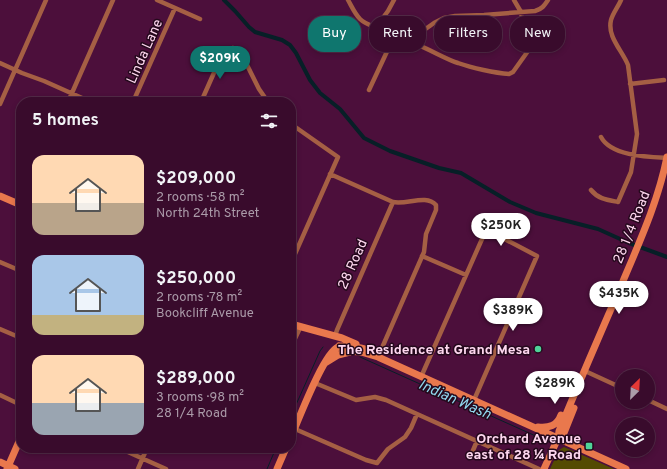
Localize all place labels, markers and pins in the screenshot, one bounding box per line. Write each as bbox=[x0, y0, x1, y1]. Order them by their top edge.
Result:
pin: $209K bbox=[192, 46, 248, 80]
pin: $250K bbox=[473, 213, 529, 247]
pin: $435K bbox=[591, 281, 647, 315]
pin: $389K bbox=[485, 298, 541, 332]
place label: The Residence at Grand Mesa bbox=[338, 342, 530, 359]
marker: The Residence at Grand Mesa bbox=[533, 344, 543, 354]
pin: $289K bbox=[527, 371, 583, 405]
place label: Orchard Avenue east of 28 ¼ Road bbox=[466, 431, 581, 464]
marker: Orchard Avenue east of 28 ¼ Road bbox=[584, 441, 594, 451]

